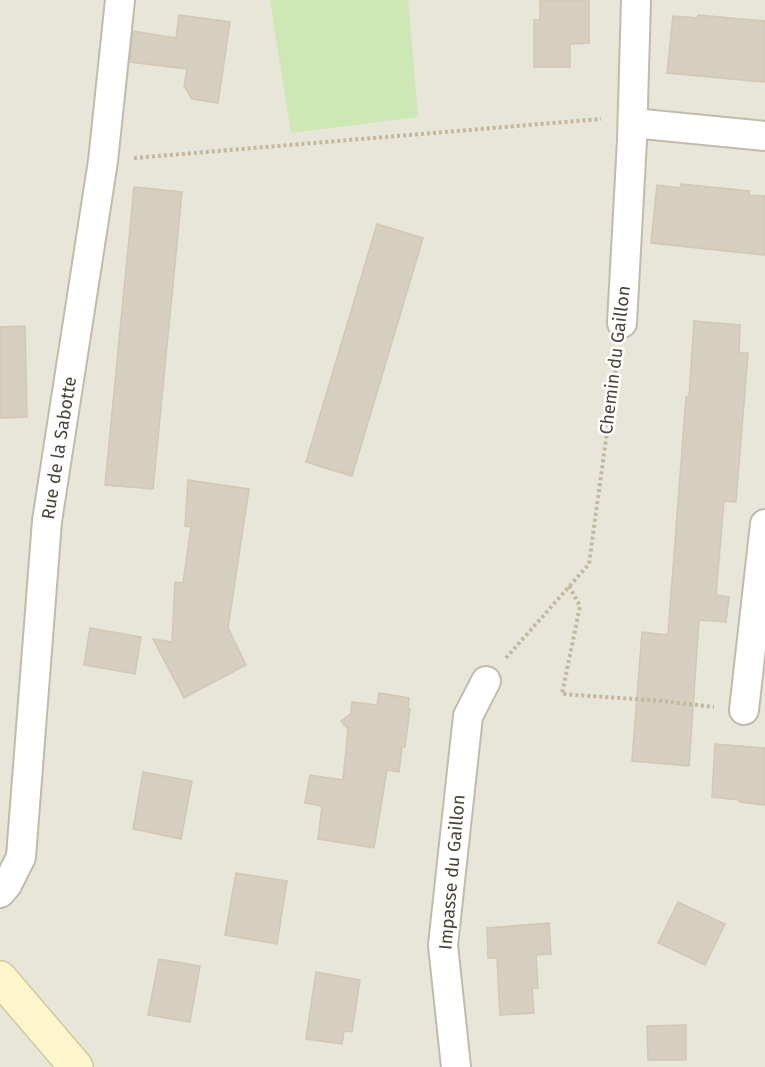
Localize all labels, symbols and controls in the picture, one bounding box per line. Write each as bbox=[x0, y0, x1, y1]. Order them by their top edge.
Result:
street label: Chemin du Gaillon bbox=[595, 284, 635, 436]
street label: Rue de la Sabotte bbox=[37, 375, 81, 521]
street label: Impasse du Gaillon bbox=[434, 793, 470, 951]

